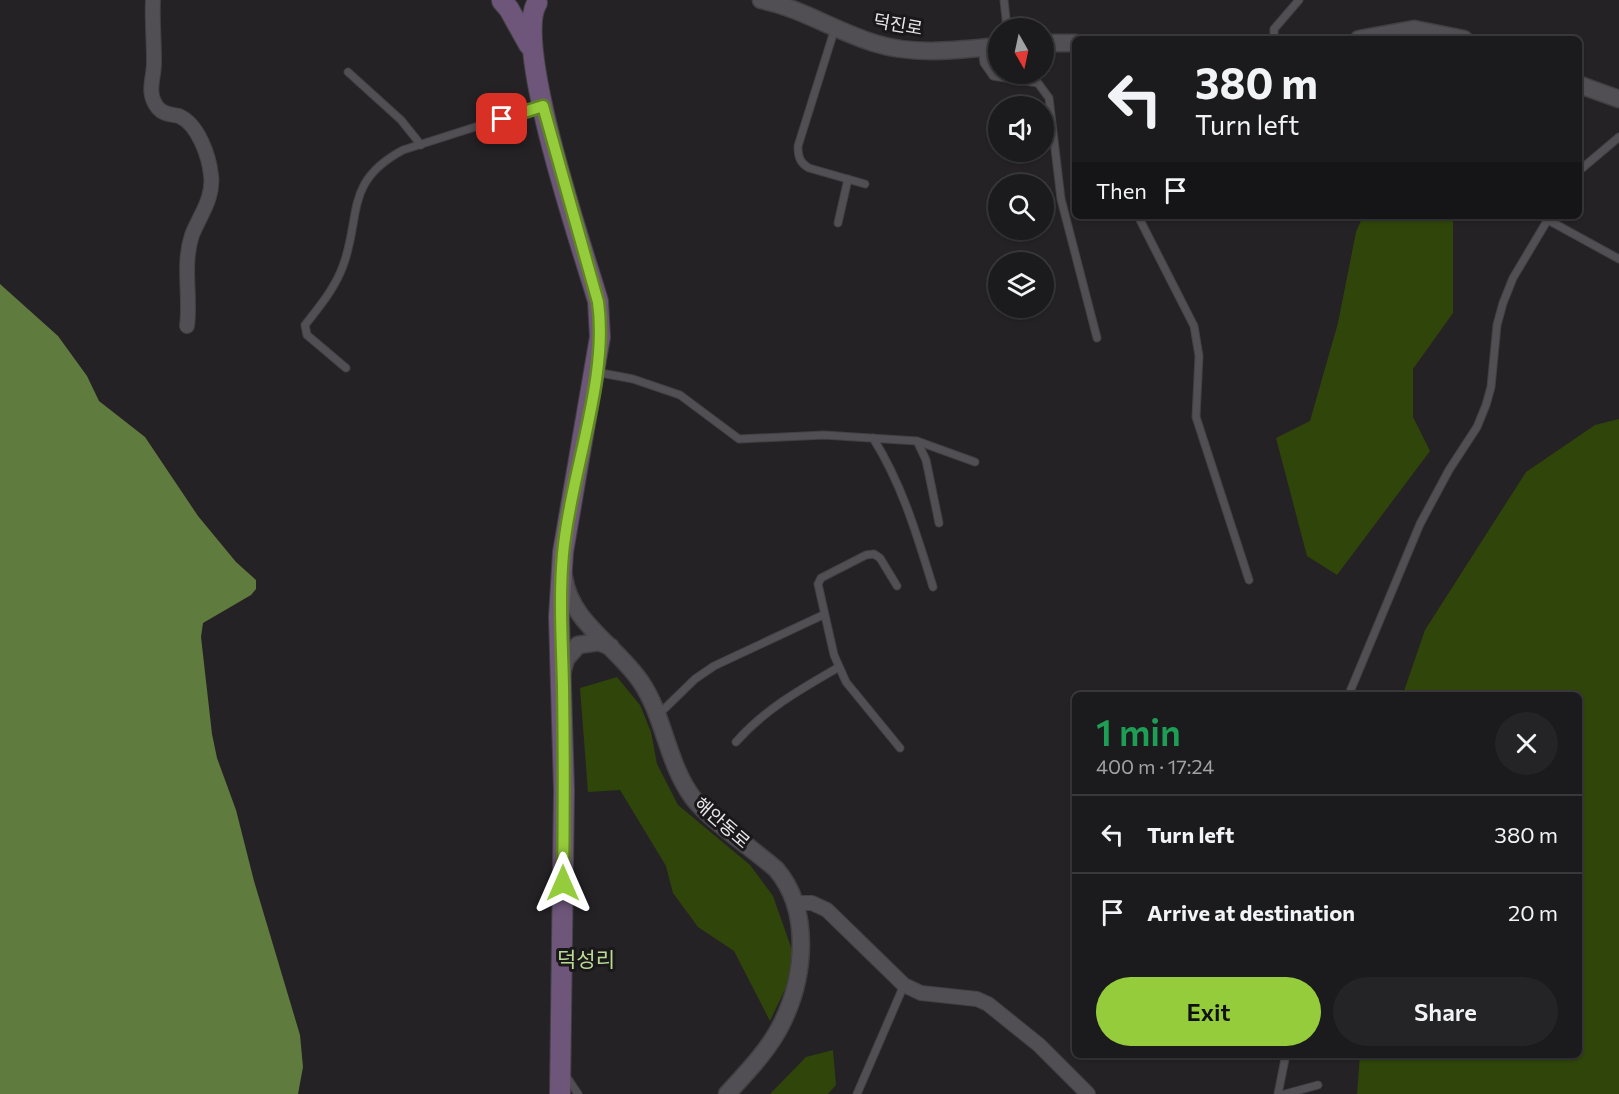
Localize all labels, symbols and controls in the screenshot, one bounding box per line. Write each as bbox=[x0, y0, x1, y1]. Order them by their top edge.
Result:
street label: 덕진로 bbox=[872, 9, 925, 39]
north arrow bbox=[988, 18, 1054, 84]
map controls bbox=[988, 18, 1054, 318]
text: 380 m bbox=[1195, 56, 1318, 108]
icon: left bbox=[1096, 60, 1174, 138]
pin bbox=[476, 93, 527, 144]
button: sound bbox=[988, 96, 1054, 162]
icon: arrive bbox=[485, 102, 518, 135]
text: Turn left bbox=[1195, 108, 1299, 141]
button: search bbox=[988, 174, 1054, 240]
icon: arrive bbox=[1159, 174, 1192, 207]
text: Then bbox=[1096, 177, 1147, 204]
button: layers bbox=[988, 252, 1054, 318]
text: 1 min bbox=[1096, 709, 1181, 753]
button: close bbox=[1495, 712, 1558, 775]
text: 400 m · 17:24 bbox=[1096, 754, 1214, 778]
street label: 해안동로 bbox=[690, 792, 755, 852]
icon: left bbox=[1096, 818, 1129, 851]
text: Turn left bbox=[1147, 821, 1234, 848]
text: 380 m bbox=[1494, 821, 1558, 848]
position arrow bbox=[531, 851, 595, 915]
icon: arrive bbox=[1096, 896, 1129, 929]
text: Arrive at destination bbox=[1147, 899, 1355, 926]
text: 20 m bbox=[1508, 899, 1558, 926]
district label: 덕성리 bbox=[557, 946, 615, 971]
button: Exit bbox=[1096, 977, 1321, 1046]
button: Share bbox=[1333, 977, 1558, 1046]

